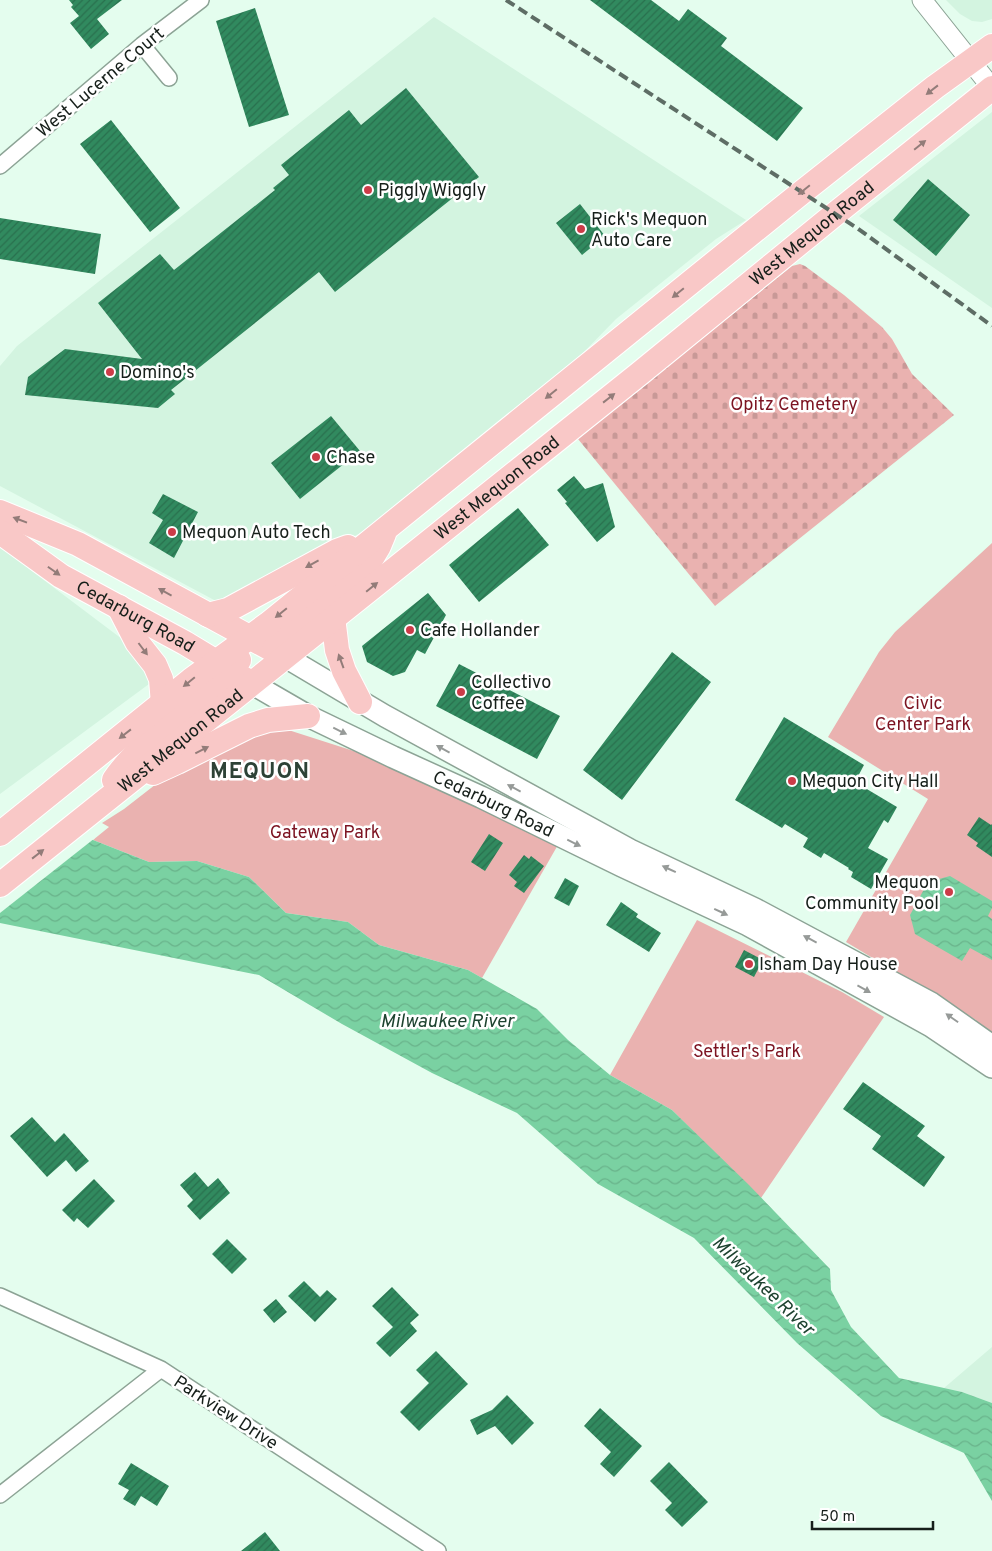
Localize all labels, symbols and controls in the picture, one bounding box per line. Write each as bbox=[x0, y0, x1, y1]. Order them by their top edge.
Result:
street label: West Lucerne Court bbox=[32, 23, 170, 143]
one-way arrow bbox=[925, 84, 938, 95]
one-way arrow bbox=[913, 140, 926, 151]
street label: West Mequon Road bbox=[745, 177, 880, 292]
place label: Piggly Wiggly bbox=[378, 180, 486, 203]
marker: Piggly Wiggly bbox=[362, 184, 374, 196]
one-way arrow bbox=[798, 185, 811, 196]
place label: Rick's Mequon Auto Care bbox=[591, 209, 707, 253]
marker: Rick's Mequon Auto Care bbox=[575, 223, 587, 235]
one-way arrow bbox=[672, 287, 685, 298]
place label: Domino's bbox=[120, 362, 195, 385]
marker: Domino's bbox=[104, 366, 116, 378]
one-way arrow bbox=[545, 389, 558, 400]
one-way arrow bbox=[602, 392, 615, 403]
park label: Opitz Cemetery bbox=[730, 394, 858, 417]
street label: West Mequon Road bbox=[430, 432, 565, 546]
place label: Chase bbox=[326, 447, 375, 470]
marker: Chase bbox=[310, 451, 322, 463]
one-way arrow bbox=[12, 516, 27, 524]
place label: Mequon Auto Tech bbox=[182, 522, 331, 545]
marker: Mequon Auto Tech bbox=[166, 526, 178, 538]
one-way arrow bbox=[305, 560, 319, 569]
one-way arrow bbox=[47, 566, 61, 576]
street label: Cedarburg Road bbox=[72, 576, 198, 659]
one-way arrow bbox=[365, 581, 378, 592]
one-way arrow bbox=[158, 588, 173, 596]
one-way arrow bbox=[275, 608, 288, 619]
place label: Cafe Hollander bbox=[420, 620, 540, 643]
marker: Cafe Hollander bbox=[404, 624, 416, 636]
one-way arrow bbox=[138, 642, 148, 656]
one-way arrow bbox=[337, 654, 344, 669]
place label: Collectivo Coffee bbox=[471, 672, 551, 716]
one-way arrow bbox=[183, 677, 196, 688]
street label: West Mequon Road bbox=[114, 685, 249, 799]
marker: Collectivo Coffee bbox=[455, 686, 467, 698]
park label: Civic Center Park bbox=[875, 693, 971, 737]
one-way arrow bbox=[333, 727, 347, 735]
one-way arrow bbox=[119, 728, 132, 739]
one-way arrow bbox=[436, 745, 451, 753]
one-way arrow bbox=[195, 746, 209, 754]
district label: MEQUON bbox=[210, 759, 310, 786]
street label: Cedarburg Road bbox=[429, 767, 557, 844]
place label: Mequon City Hall bbox=[802, 771, 938, 794]
marker: Mequon City Hall bbox=[786, 775, 798, 787]
one-way arrow bbox=[506, 784, 521, 792]
park label: Gateway Park bbox=[270, 822, 380, 845]
one-way arrow bbox=[567, 839, 581, 847]
one-way arrow bbox=[31, 849, 44, 860]
one-way arrow bbox=[662, 864, 676, 872]
place label: Mequon Community Pool bbox=[805, 872, 939, 916]
marker: Mequon Community Pool bbox=[943, 886, 955, 898]
one-way arrow bbox=[714, 908, 728, 916]
one-way arrow bbox=[803, 935, 818, 943]
place label: Isham Day House bbox=[759, 954, 897, 977]
marker: Isham Day House bbox=[743, 958, 755, 970]
one-way arrow bbox=[857, 985, 872, 993]
water label: Milwaukee River bbox=[380, 1010, 515, 1034]
one-way arrow bbox=[945, 1013, 959, 1023]
park label: Settler's Park bbox=[693, 1041, 801, 1064]
water label: Milwaukee River bbox=[706, 1231, 820, 1343]
street label: Parkview Drive bbox=[169, 1371, 282, 1456]
scale bar bbox=[812, 1498, 933, 1530]
text: 50 m bbox=[820, 1508, 855, 1527]

